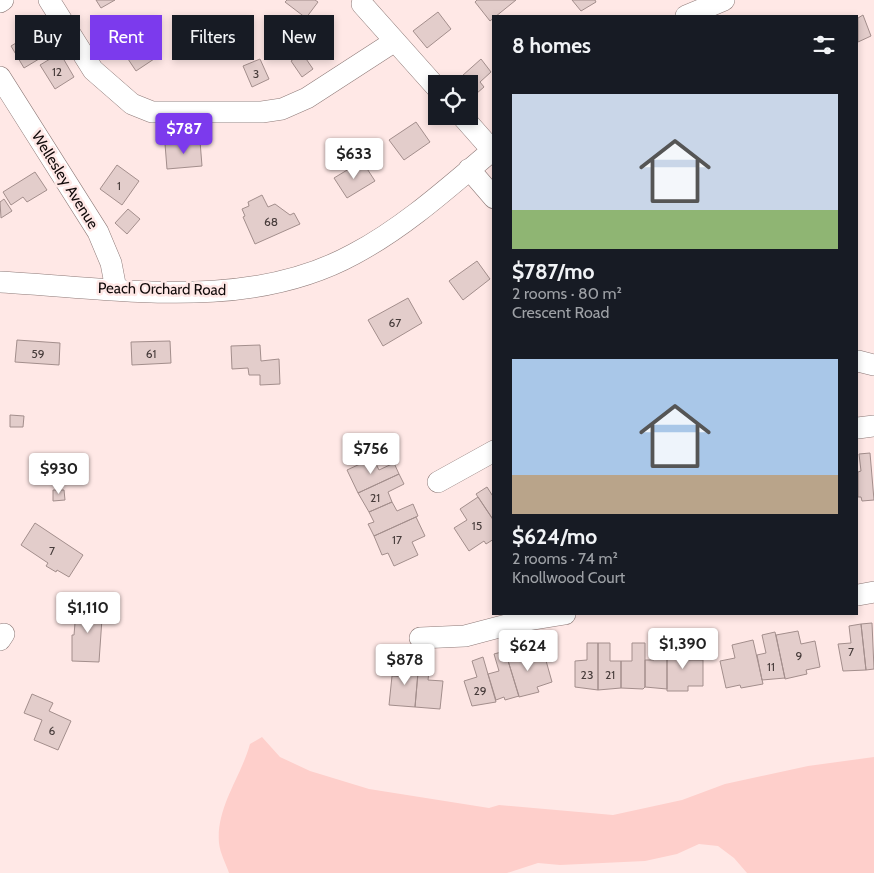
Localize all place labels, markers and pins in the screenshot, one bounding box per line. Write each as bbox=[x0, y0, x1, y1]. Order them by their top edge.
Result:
pin: $787 bbox=[154, 112, 214, 155]
pin: $633 bbox=[324, 138, 384, 180]
pin: $756 bbox=[341, 432, 401, 475]
pin: $930 bbox=[29, 452, 89, 495]
pin: $1,110 bbox=[47, 592, 129, 634]
pin: $1,390 bbox=[642, 628, 724, 670]
pin: $624 bbox=[498, 630, 558, 672]
pin: $878 bbox=[375, 644, 435, 686]

